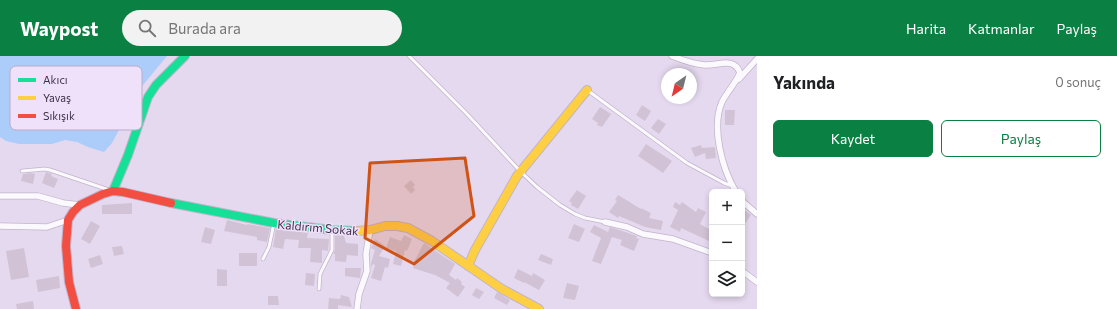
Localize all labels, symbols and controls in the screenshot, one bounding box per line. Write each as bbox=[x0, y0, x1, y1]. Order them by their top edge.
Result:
search box bbox=[122, 10, 402, 46]
text: Waypost bbox=[20, 17, 98, 40]
icon: search bbox=[136, 17, 158, 39]
text: Burada ara bbox=[168, 19, 241, 37]
text: Harita bbox=[906, 20, 946, 37]
text: Katmanlar bbox=[968, 20, 1035, 37]
text: Paylaş bbox=[1057, 20, 1097, 37]
legend bbox=[10, 66, 142, 130]
north arrow bbox=[661, 68, 697, 104]
text: Yakında bbox=[773, 72, 835, 93]
text: Akıcı bbox=[43, 73, 68, 86]
text: 0 sonuç bbox=[1055, 74, 1101, 90]
text: Yavaş bbox=[43, 91, 71, 104]
text: Sıkışık bbox=[43, 109, 75, 122]
button: Kaydet bbox=[773, 120, 933, 157]
button: Paylaş bbox=[941, 120, 1101, 157]
map controls bbox=[709, 189, 745, 297]
button: + bbox=[709, 189, 745, 225]
street label: Kaldırım Sokak bbox=[277, 216, 360, 238]
button: − bbox=[709, 225, 745, 261]
button: layers bbox=[709, 261, 745, 297]

